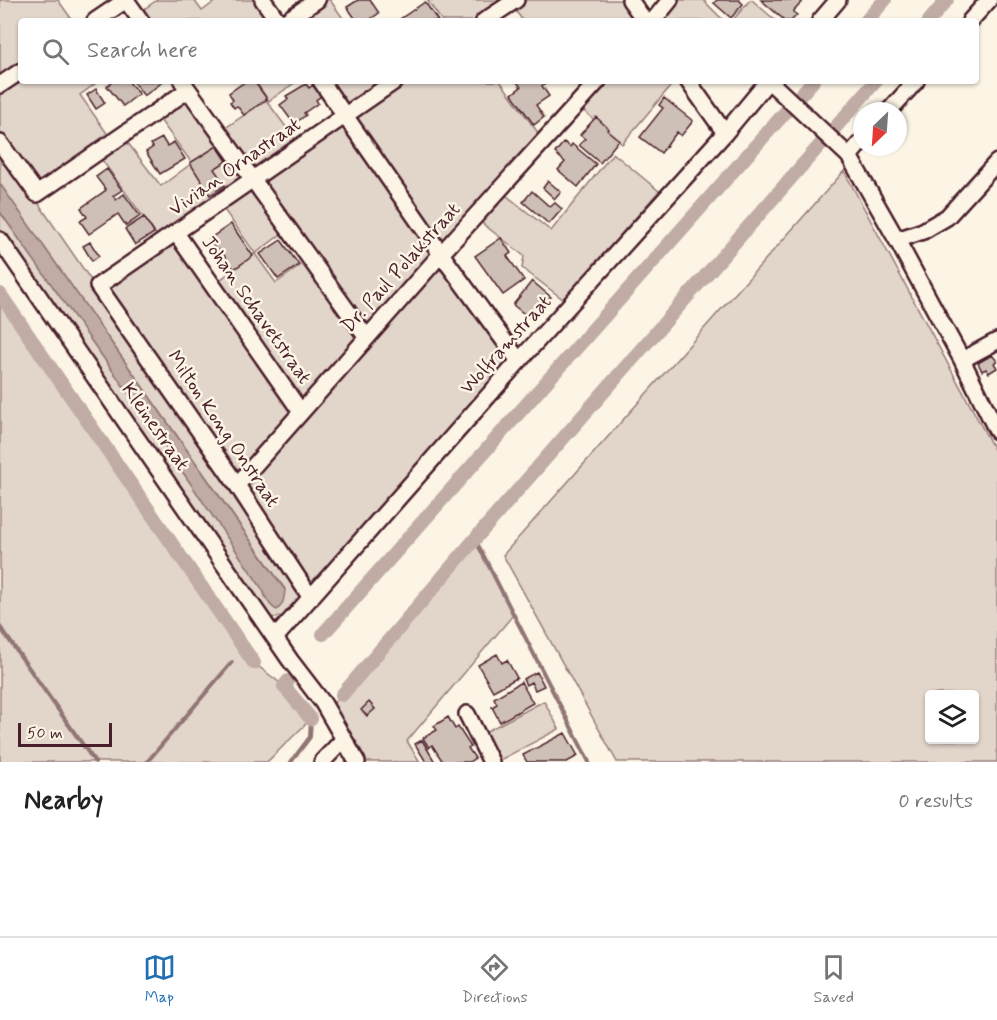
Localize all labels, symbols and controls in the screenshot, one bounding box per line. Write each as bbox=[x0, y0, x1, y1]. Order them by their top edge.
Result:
search box bbox=[18, 18, 979, 84]
icon: search bbox=[39, 35, 72, 68]
text: Search here bbox=[87, 37, 198, 65]
north arrow bbox=[853, 102, 907, 156]
street label: Vivian Ornastraat bbox=[163, 111, 307, 223]
street label: Dr. Paul Polakstraat bbox=[335, 197, 467, 339]
street label: Johan Schavetstraat bbox=[195, 230, 317, 390]
street label: Wolframstraat bbox=[454, 290, 558, 400]
street label: Milton Kong Onstraat bbox=[160, 345, 286, 513]
street label: Kleinestraat bbox=[115, 378, 195, 476]
map controls bbox=[925, 690, 979, 744]
button: layers bbox=[925, 690, 979, 744]
scale bar bbox=[18, 720, 112, 748]
text: 50 m bbox=[27, 723, 63, 744]
text: Nearby bbox=[24, 784, 103, 818]
text: 0 results bbox=[899, 788, 973, 815]
tab: Map bbox=[143, 951, 176, 1008]
tab: Directions bbox=[462, 951, 528, 1008]
tab: Saved bbox=[814, 951, 854, 1008]

